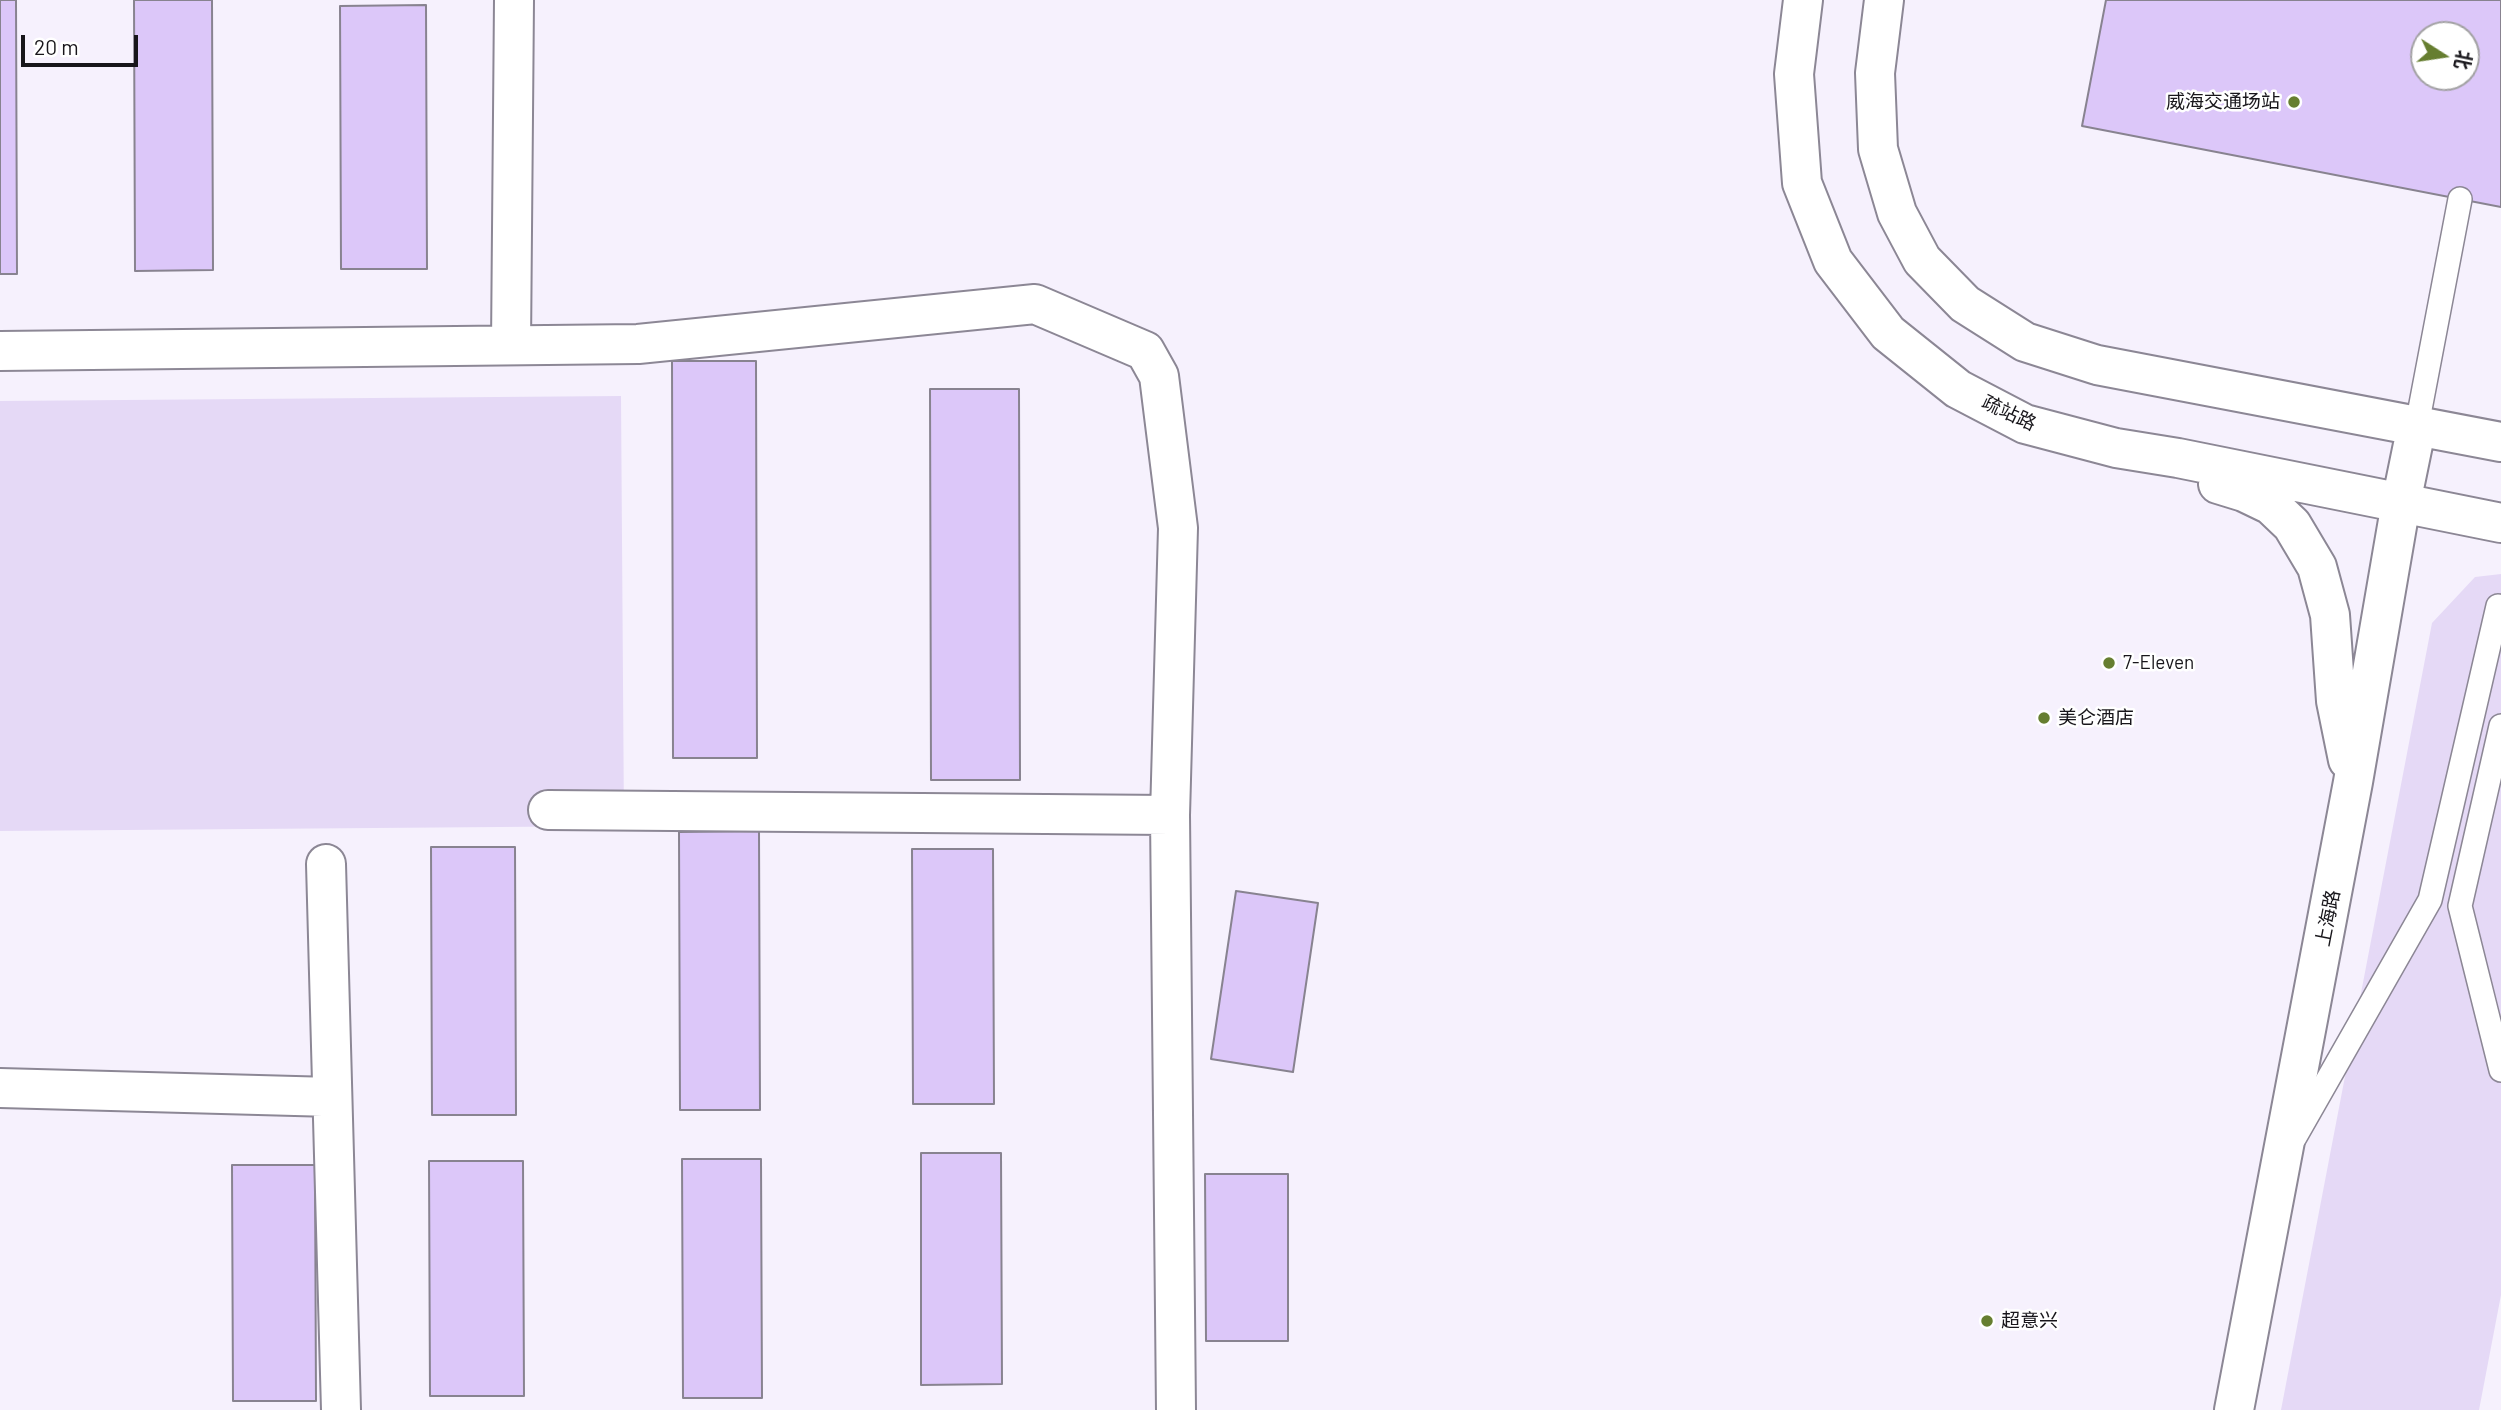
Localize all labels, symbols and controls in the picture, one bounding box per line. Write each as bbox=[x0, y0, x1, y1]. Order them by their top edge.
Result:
scale bar bbox=[24, 21, 142, 65]
north arrow bbox=[2410, 21, 2480, 91]
text: 20 m bbox=[34, 34, 79, 59]
text: 北 bbox=[2451, 48, 2477, 72]
place label: 威海交通场站 bbox=[2166, 91, 2280, 113]
marker: 威海交通场站 bbox=[2286, 94, 2302, 110]
street label: 疏站路 bbox=[1978, 391, 2040, 435]
place label: 7-Eleven bbox=[2123, 652, 2194, 674]
marker: 7-Eleven bbox=[2101, 655, 2117, 671]
place label: 美仑酒店 bbox=[2058, 707, 2134, 729]
marker: 美仑酒店 bbox=[2036, 710, 2052, 726]
street label: 上海路 bbox=[2311, 888, 2345, 948]
place label: 超意兴 bbox=[2001, 1310, 2058, 1332]
marker: 超意兴 bbox=[1979, 1313, 1995, 1329]

